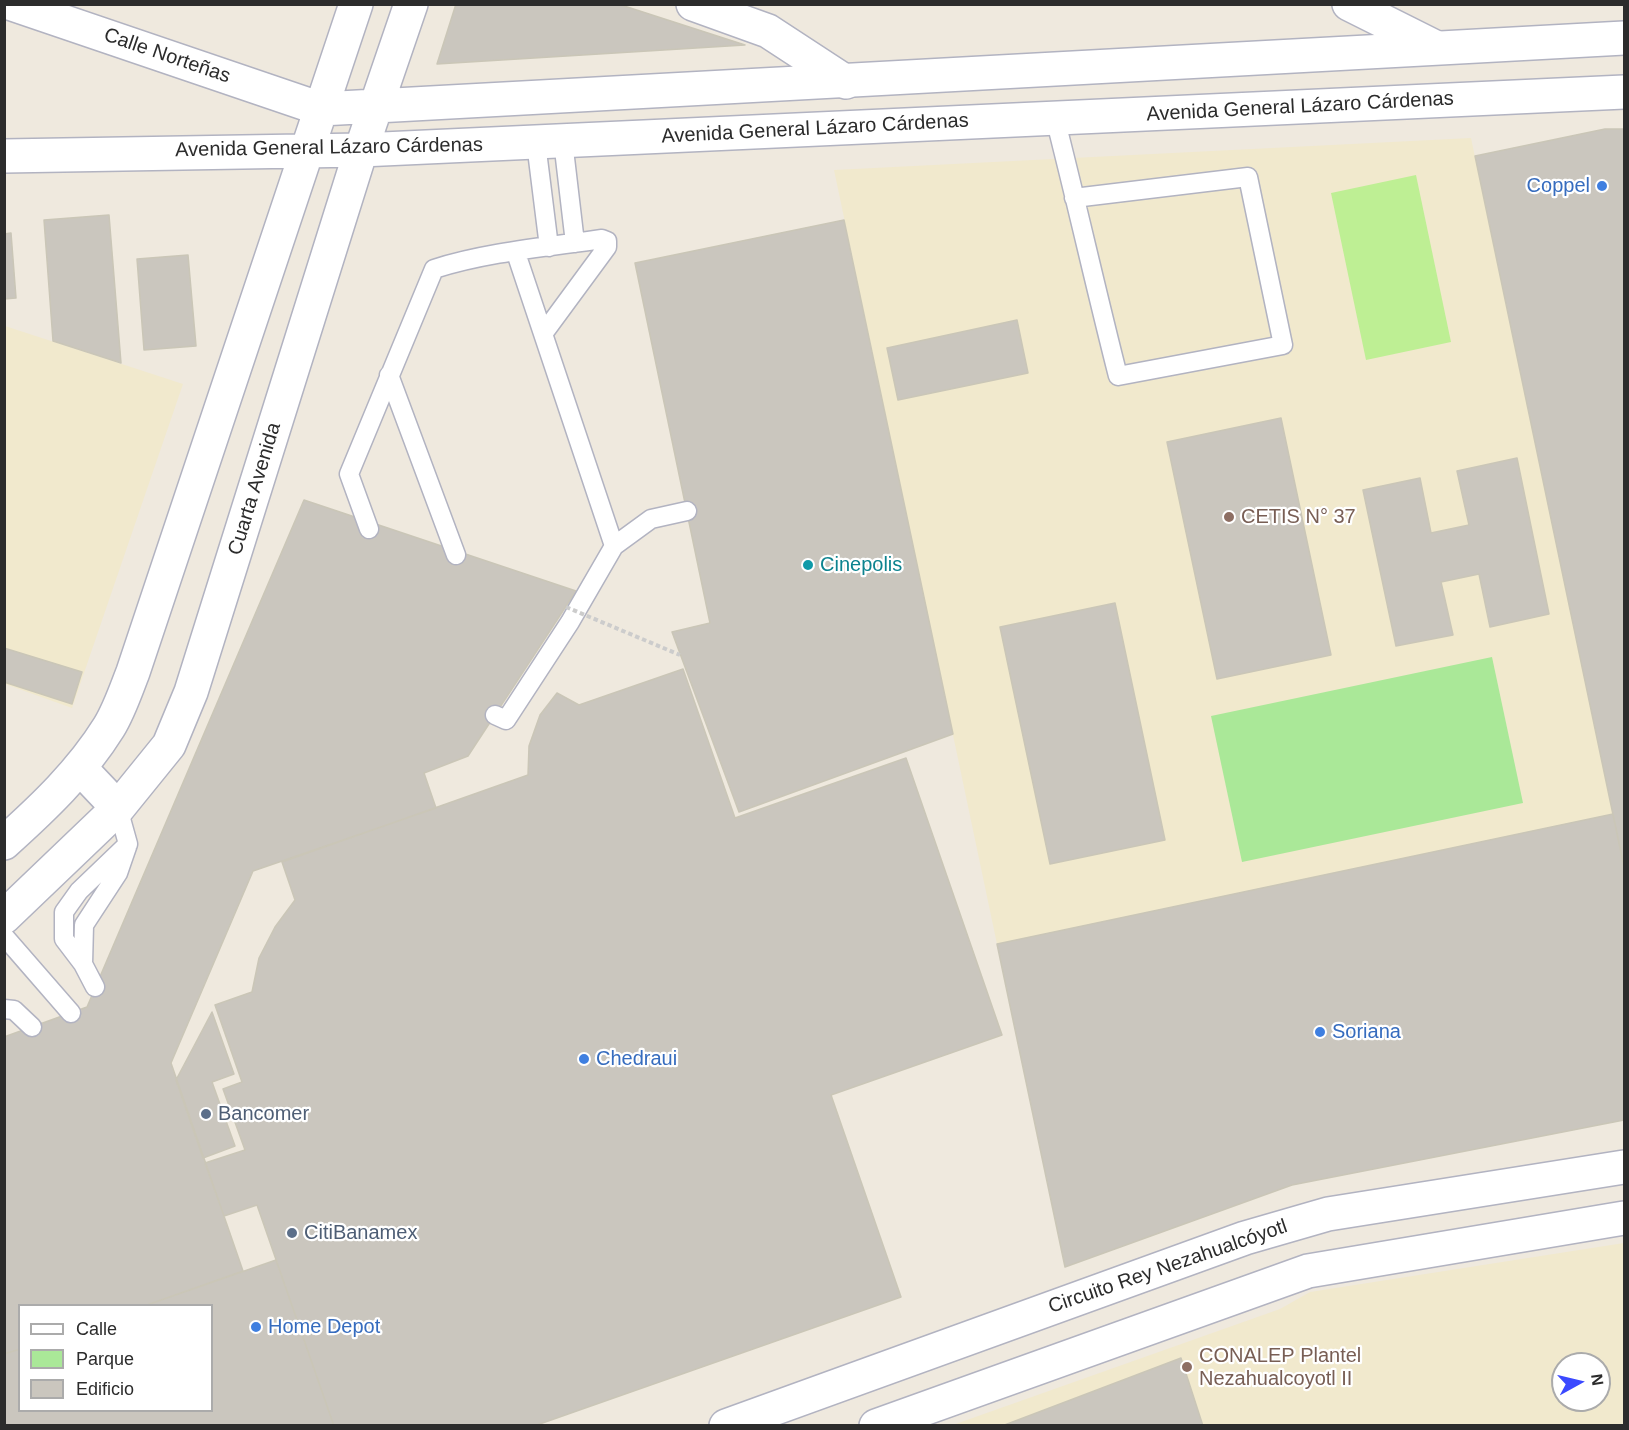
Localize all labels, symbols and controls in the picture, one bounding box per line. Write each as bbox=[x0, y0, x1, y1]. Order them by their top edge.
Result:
street label: Calle Norteñas bbox=[101, 23, 233, 89]
street label: Avenida General Lázaro Cárdenas bbox=[1146, 87, 1454, 127]
street label: Avenida General Lázaro Cárdenas bbox=[661, 109, 969, 149]
street label: Avenida General Lázaro Cárdenas bbox=[175, 133, 483, 163]
place label: Coppel bbox=[1527, 174, 1590, 198]
marker: Coppel bbox=[1595, 179, 1609, 193]
street label: Cuarta Avenida bbox=[223, 420, 287, 558]
place label: CETIS N° 37 bbox=[1241, 505, 1356, 529]
marker: CETIS N° 37 bbox=[1222, 510, 1236, 524]
place label: Cinepolis bbox=[820, 553, 902, 577]
marker: Cinepolis bbox=[801, 558, 815, 572]
place label: Soriana bbox=[1332, 1020, 1401, 1044]
marker: Soriana bbox=[1313, 1025, 1327, 1039]
place label: Chedraui bbox=[596, 1047, 677, 1071]
marker: Chedraui bbox=[577, 1052, 591, 1066]
place label: Bancomer bbox=[218, 1102, 309, 1126]
marker: Bancomer bbox=[199, 1107, 213, 1121]
street label: Circuito Rey Nezahualcóyotl bbox=[1045, 1215, 1291, 1319]
place label: CitiBanamex bbox=[304, 1221, 417, 1245]
marker: CitiBanamex bbox=[285, 1226, 299, 1240]
legend bbox=[18, 1304, 213, 1412]
place label: Home Depot bbox=[268, 1315, 380, 1339]
text: Calle bbox=[76, 1319, 117, 1339]
marker: Home Depot bbox=[249, 1320, 263, 1334]
place label: CONALEP Plantel Nezahualcoyotl II bbox=[1199, 1344, 1361, 1391]
text: Parque bbox=[76, 1349, 134, 1369]
north arrow bbox=[1551, 1352, 1611, 1412]
marker: CONALEP Plantel Nezahualcoyotl II bbox=[1180, 1360, 1194, 1374]
text: N bbox=[1588, 1373, 1607, 1387]
text: Edificio bbox=[76, 1379, 134, 1399]

